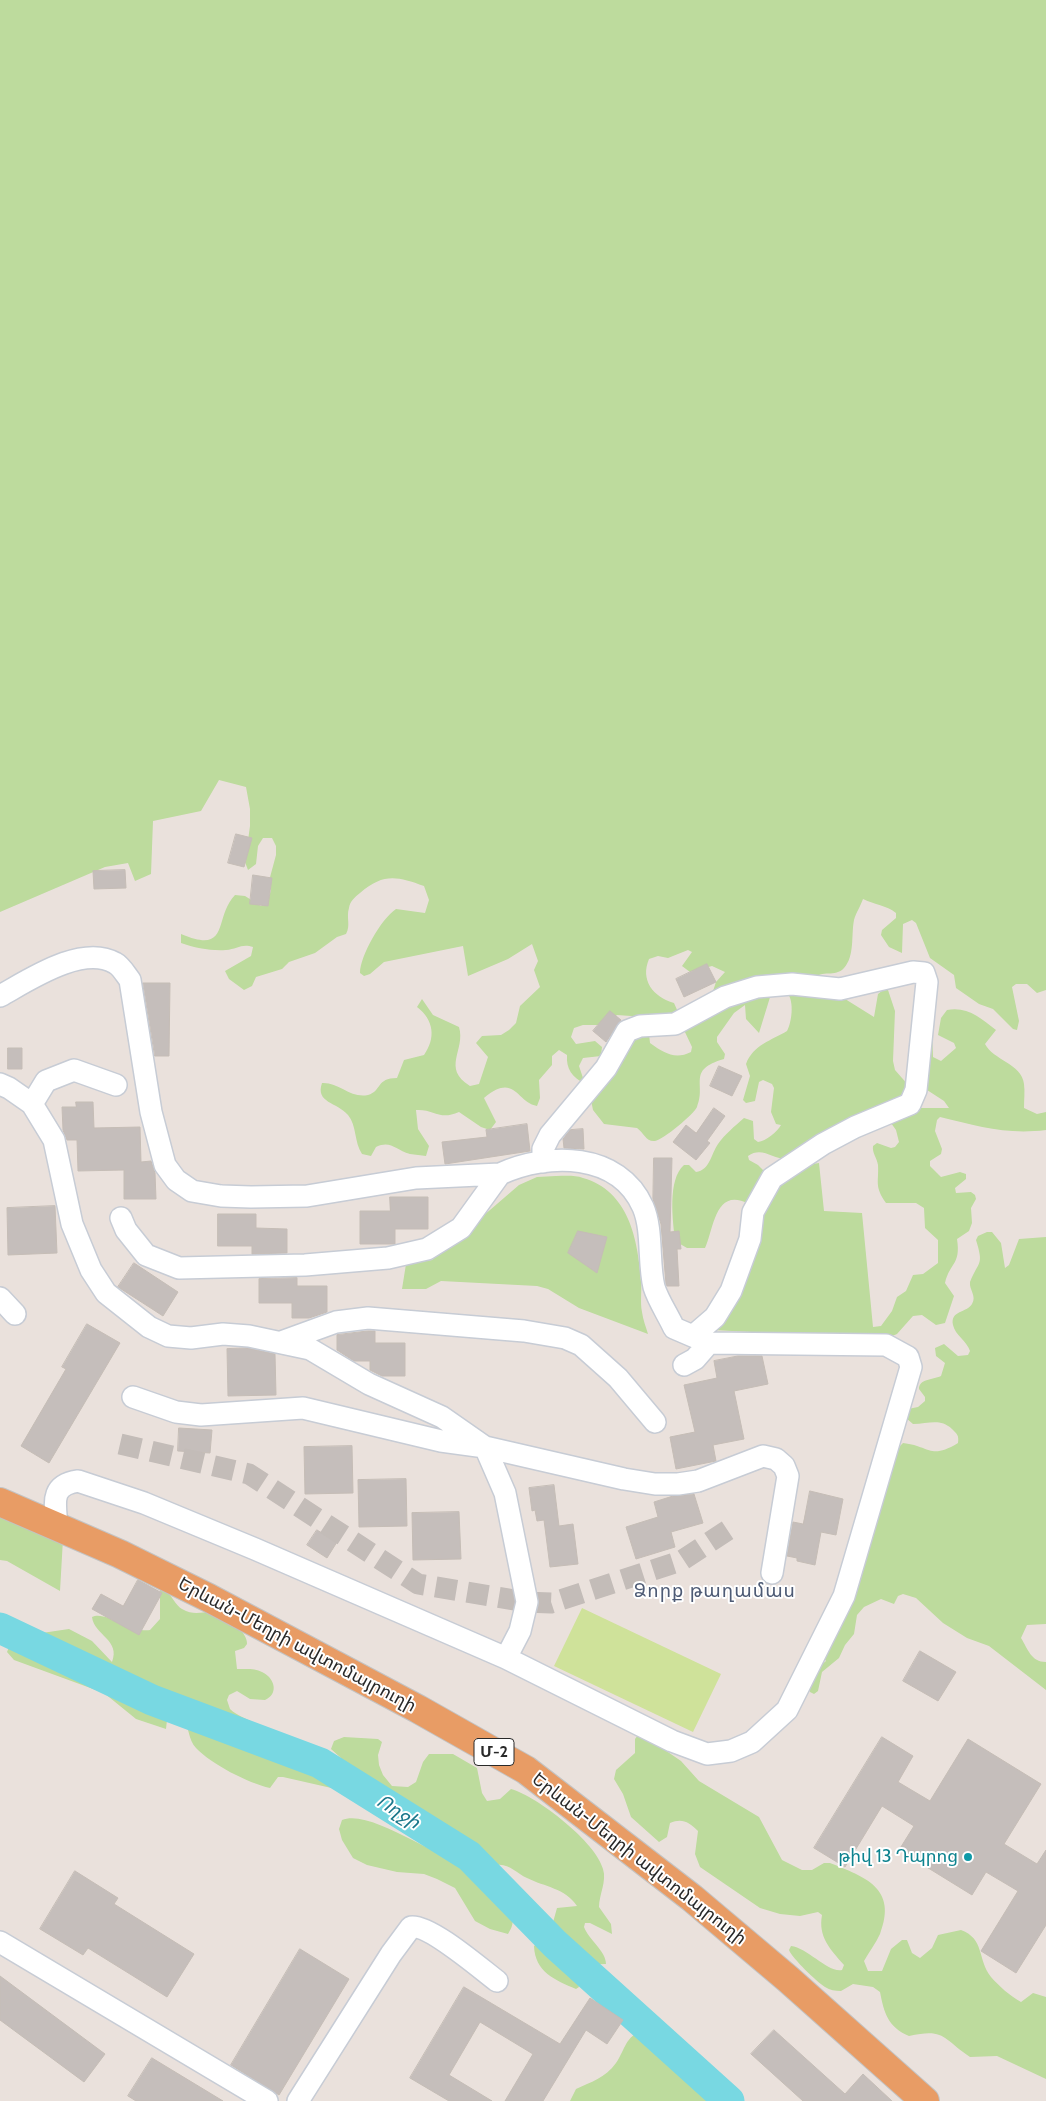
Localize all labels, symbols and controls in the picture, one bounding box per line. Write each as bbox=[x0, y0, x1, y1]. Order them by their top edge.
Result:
street label: Երևան-Մեղրի ավտոմայրուղի bbox=[174, 1573, 420, 1717]
district label: Ձորք թաղամաս bbox=[633, 1580, 797, 1602]
road number: Մ-2 bbox=[474, 1738, 514, 1765]
street label: Երևան-Մեղրի ավտոմայրուղի bbox=[527, 1768, 751, 1950]
water label: Ողջի bbox=[372, 1790, 424, 1834]
place label: թիվ 13 Դպրոց bbox=[838, 1846, 958, 1868]
marker: թիվ 13 Դպրոց bbox=[962, 1851, 974, 1863]

